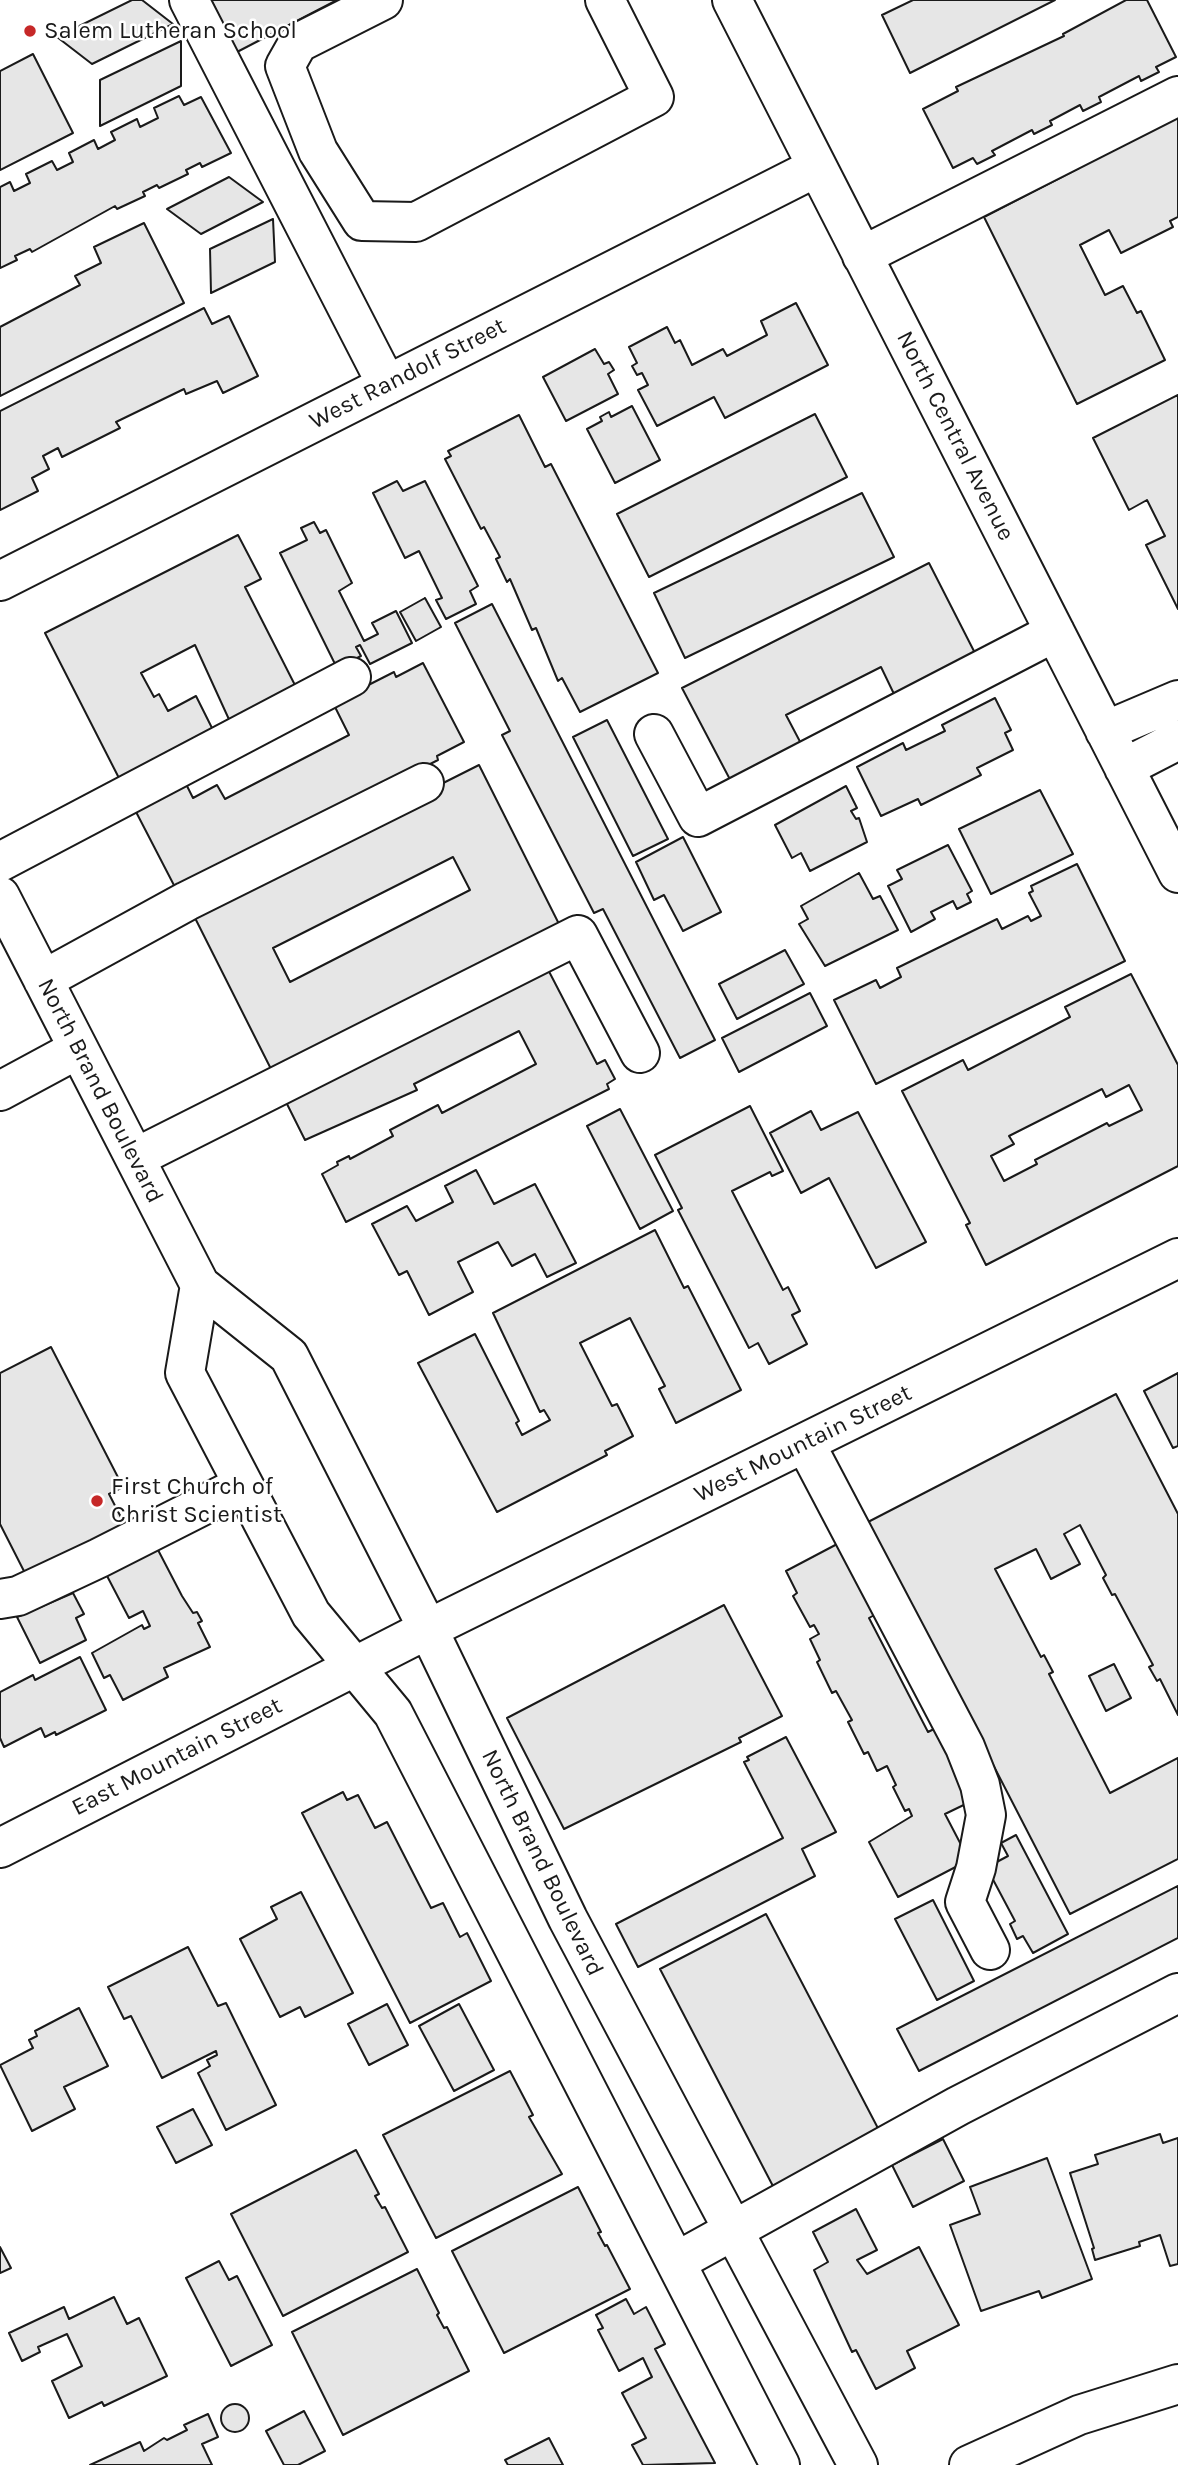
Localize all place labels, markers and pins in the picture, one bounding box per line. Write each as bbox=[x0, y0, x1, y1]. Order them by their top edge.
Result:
place label: Salem Lutheran School bbox=[44, 17, 297, 45]
marker: Salem Lutheran School bbox=[22, 23, 38, 39]
place label: First Church of Christ Scientist bbox=[111, 1473, 282, 1529]
marker: First Church of Christ Scientist bbox=[89, 1493, 105, 1509]

